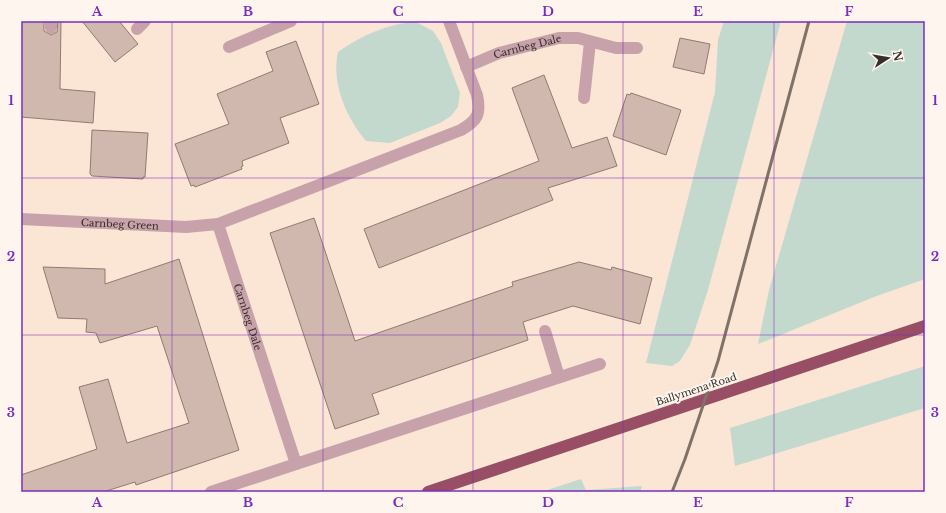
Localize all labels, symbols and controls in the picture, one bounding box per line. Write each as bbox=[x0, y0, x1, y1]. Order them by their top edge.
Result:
text: A bbox=[91, 3, 103, 20]
text: B bbox=[243, 3, 253, 20]
text: C bbox=[393, 3, 404, 20]
text: D bbox=[542, 3, 554, 20]
text: E bbox=[693, 3, 703, 20]
text: F bbox=[845, 3, 854, 20]
street label: Carnbeg Dale bbox=[491, 32, 563, 62]
north arrow bbox=[868, 38, 908, 78]
text: N bbox=[890, 49, 906, 63]
text: 1 bbox=[8, 92, 14, 109]
text: 1 bbox=[932, 92, 938, 109]
street label: Carnbeg Green bbox=[81, 216, 159, 233]
text: 2 bbox=[7, 248, 15, 265]
text: 2 bbox=[931, 248, 939, 265]
street label: Carnbeg Dale bbox=[231, 282, 265, 352]
street label: Ballymena Road bbox=[654, 370, 738, 409]
text: 3 bbox=[7, 404, 15, 421]
text: 3 bbox=[931, 404, 939, 421]
text: A bbox=[91, 494, 103, 511]
text: B bbox=[243, 494, 253, 511]
text: C bbox=[393, 494, 404, 511]
text: D bbox=[542, 494, 554, 511]
text: E bbox=[693, 494, 703, 511]
text: F bbox=[845, 494, 854, 511]

